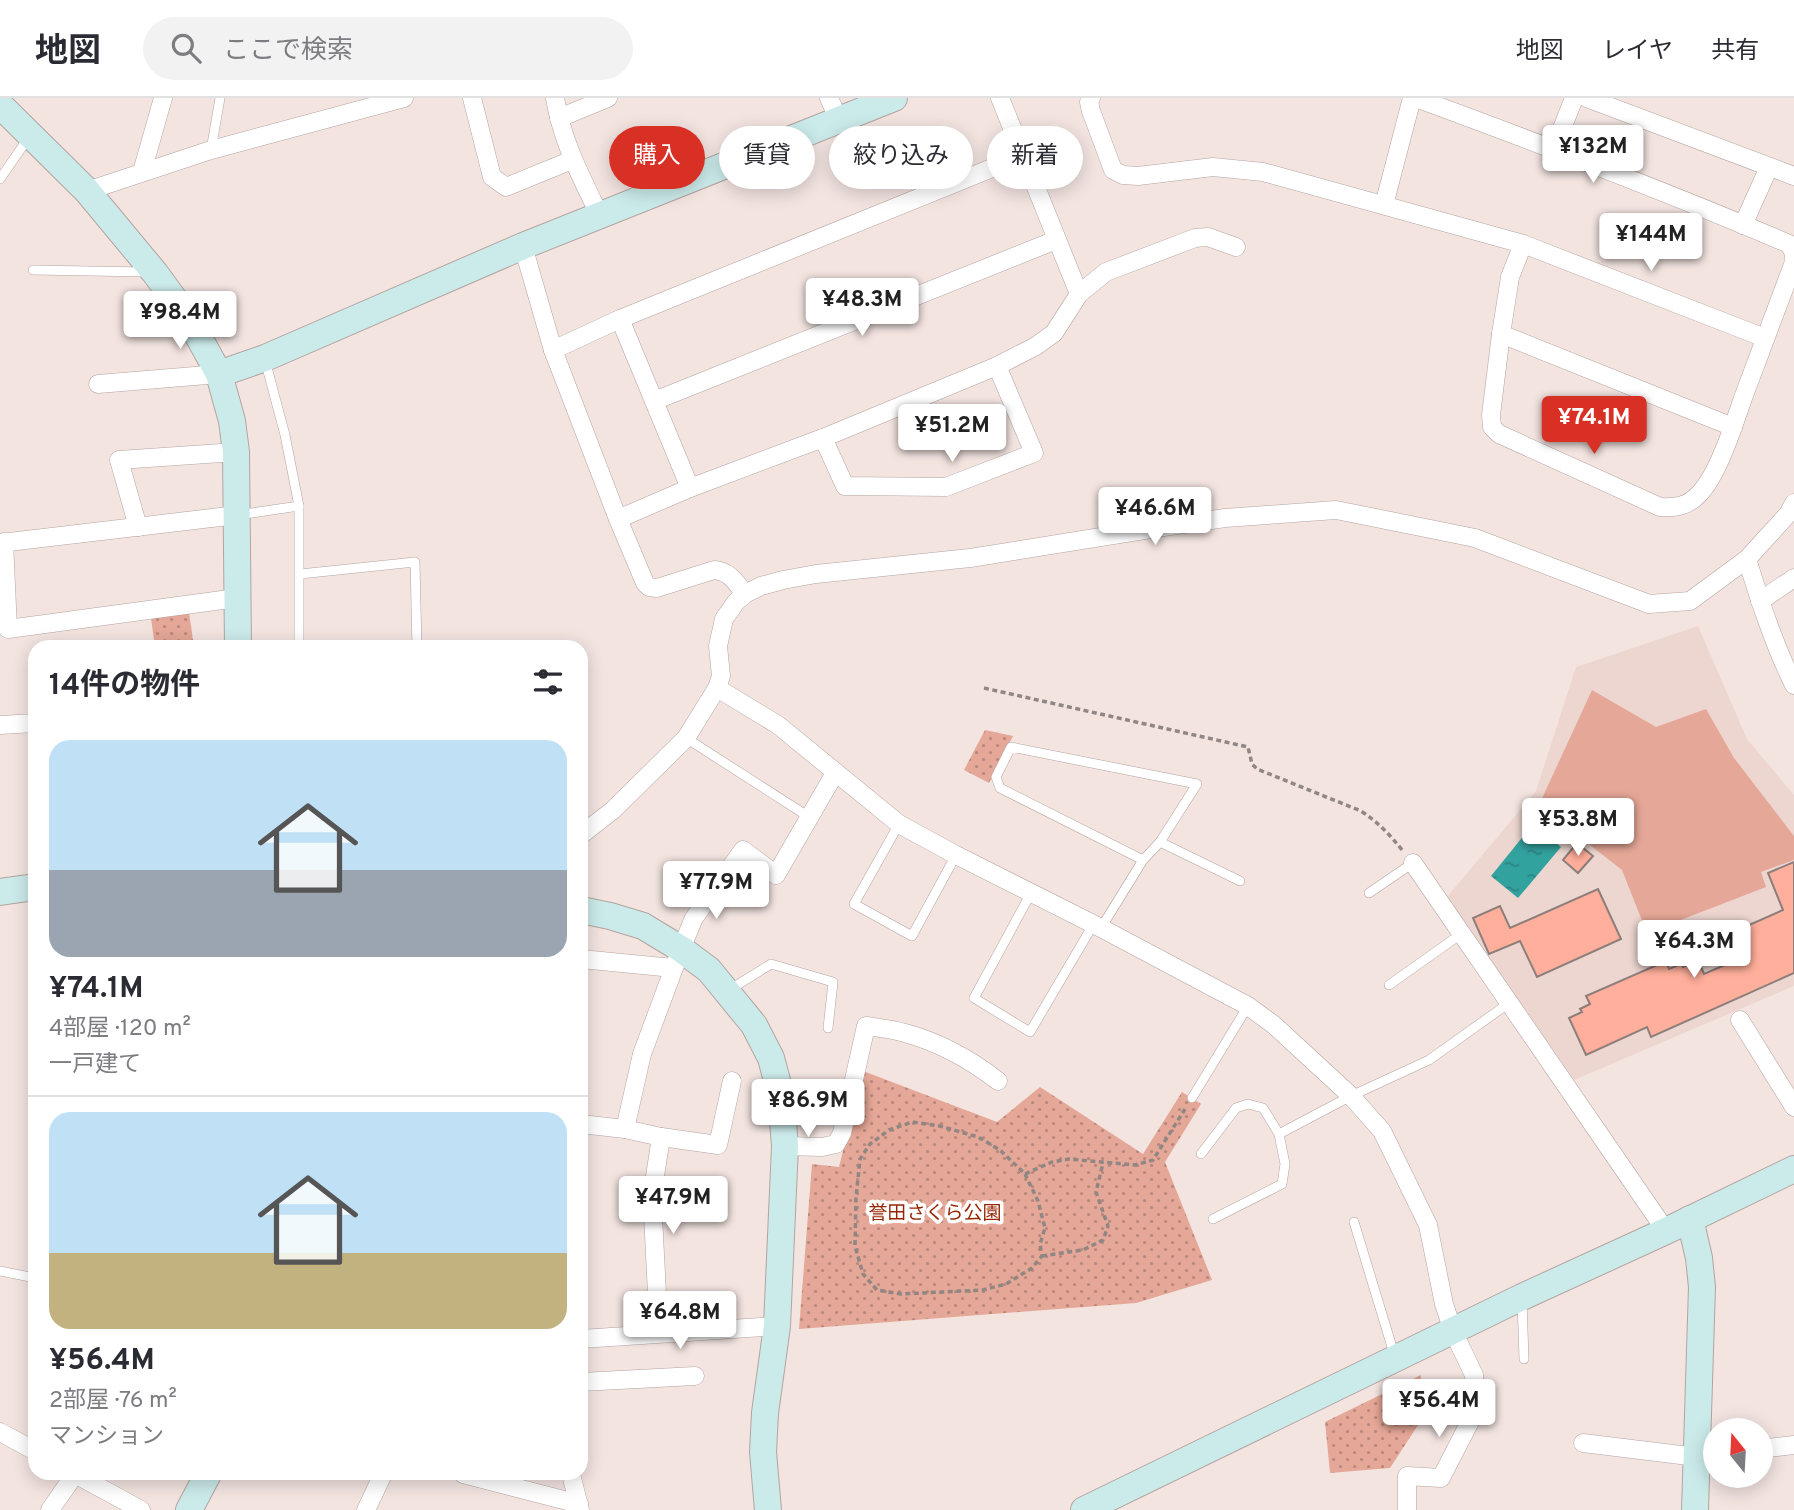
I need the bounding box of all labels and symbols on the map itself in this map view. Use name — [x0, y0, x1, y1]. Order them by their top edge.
pin: ¥132M — [1544, 126, 1642, 185]
pin: ¥144M — [1602, 214, 1700, 273]
pin: ¥48.3M — [805, 278, 919, 338]
pin: ¥98.4M — [123, 292, 237, 351]
pin: ¥74.1M — [1537, 396, 1651, 456]
pin: ¥51.2M — [895, 404, 1009, 464]
pin: ¥46.6M — [1098, 488, 1212, 547]
pin: ¥53.8M — [1521, 798, 1635, 858]
pin: ¥77.9M — [659, 862, 773, 921]
pin: ¥64.3M — [1637, 920, 1751, 980]
pin: ¥86.9M — [751, 1080, 865, 1139]
pin: ¥47.9M — [616, 1176, 730, 1236]
park label: 誉田さくら公園 — [868, 1202, 1002, 1226]
pin: ¥64.8M — [623, 1292, 737, 1351]
pin: ¥56.4M — [1382, 1380, 1496, 1439]
north arrow — [1703, 1418, 1773, 1488]

